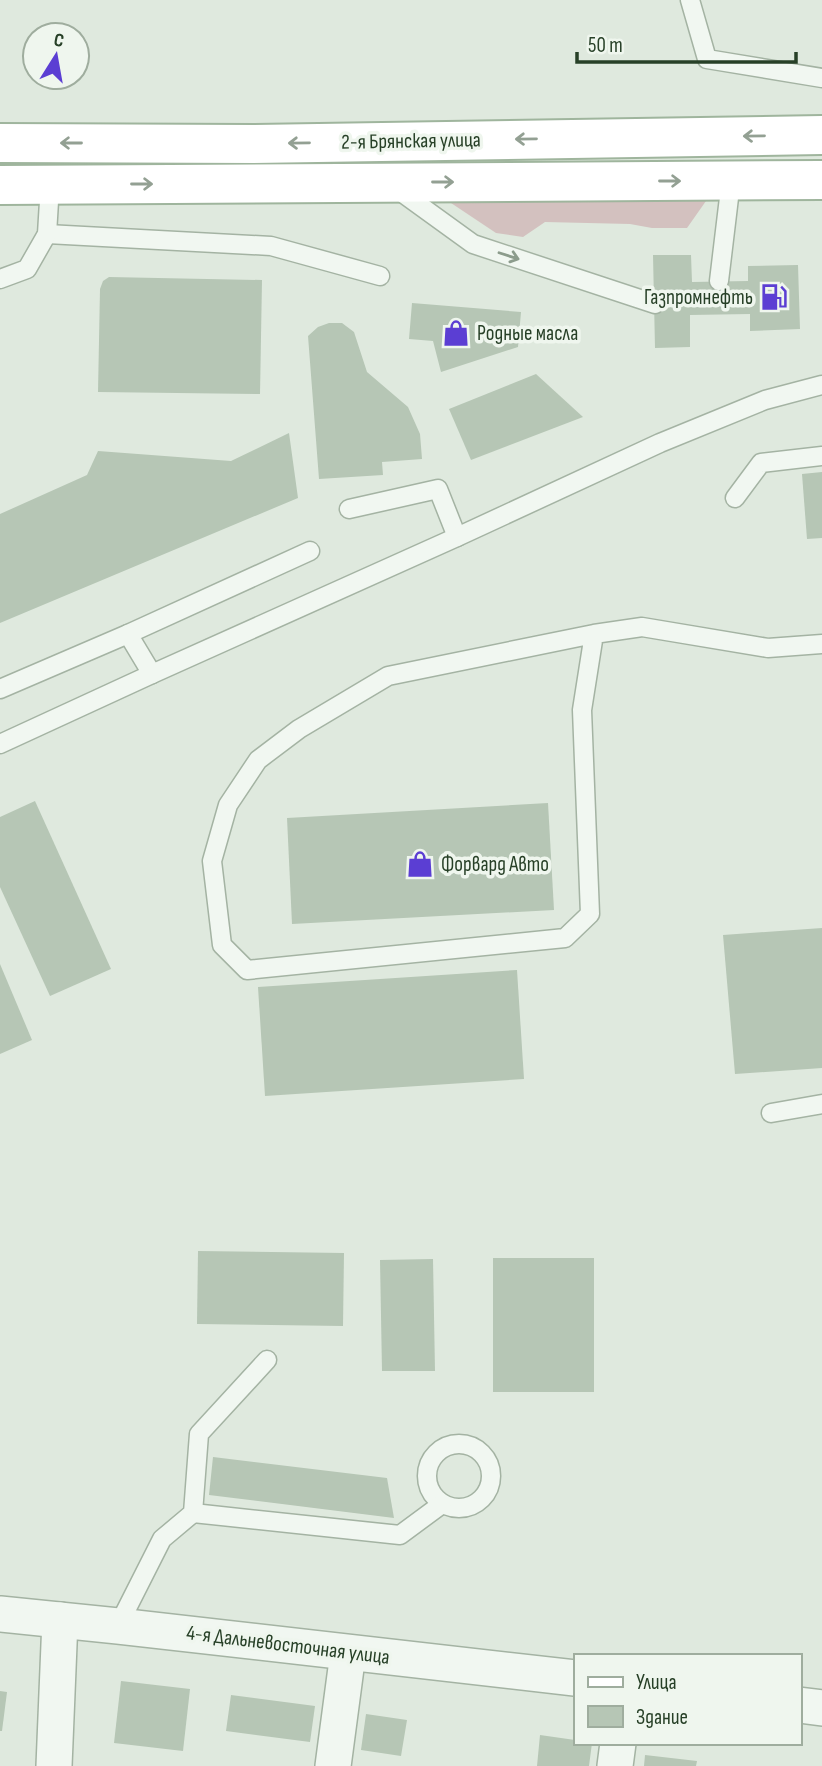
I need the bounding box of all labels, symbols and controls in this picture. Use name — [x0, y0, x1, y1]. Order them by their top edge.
north arrow — [21, 21, 91, 91]
scale bar — [577, 21, 796, 65]
text: С — [52, 29, 66, 53]
text: 50 m — [588, 33, 623, 58]
street label: 2-я Брянская улица — [341, 127, 481, 155]
one-way arrow — [743, 129, 766, 143]
one-way arrow — [515, 132, 538, 146]
one-way arrow — [60, 136, 83, 150]
one-way arrow — [288, 136, 311, 150]
one-way arrow — [658, 174, 681, 188]
one-way arrow — [431, 175, 454, 189]
one-way arrow — [130, 178, 153, 191]
one-way arrow — [497, 251, 519, 263]
fuel station icon: Газпромнефть — [759, 282, 789, 312]
place label: Газпромнефть — [644, 285, 753, 310]
shop icon: Родные масла — [441, 318, 471, 348]
place label: Родные масла — [477, 321, 578, 346]
shop icon: Форвард Авто — [405, 849, 435, 879]
place label: Форвард Авто — [441, 852, 549, 877]
street label: 4-я Дальневосточная улица — [185, 1620, 391, 1670]
legend — [574, 1654, 801, 1745]
text: Улица — [636, 1670, 677, 1695]
text: Здание — [636, 1705, 688, 1730]

